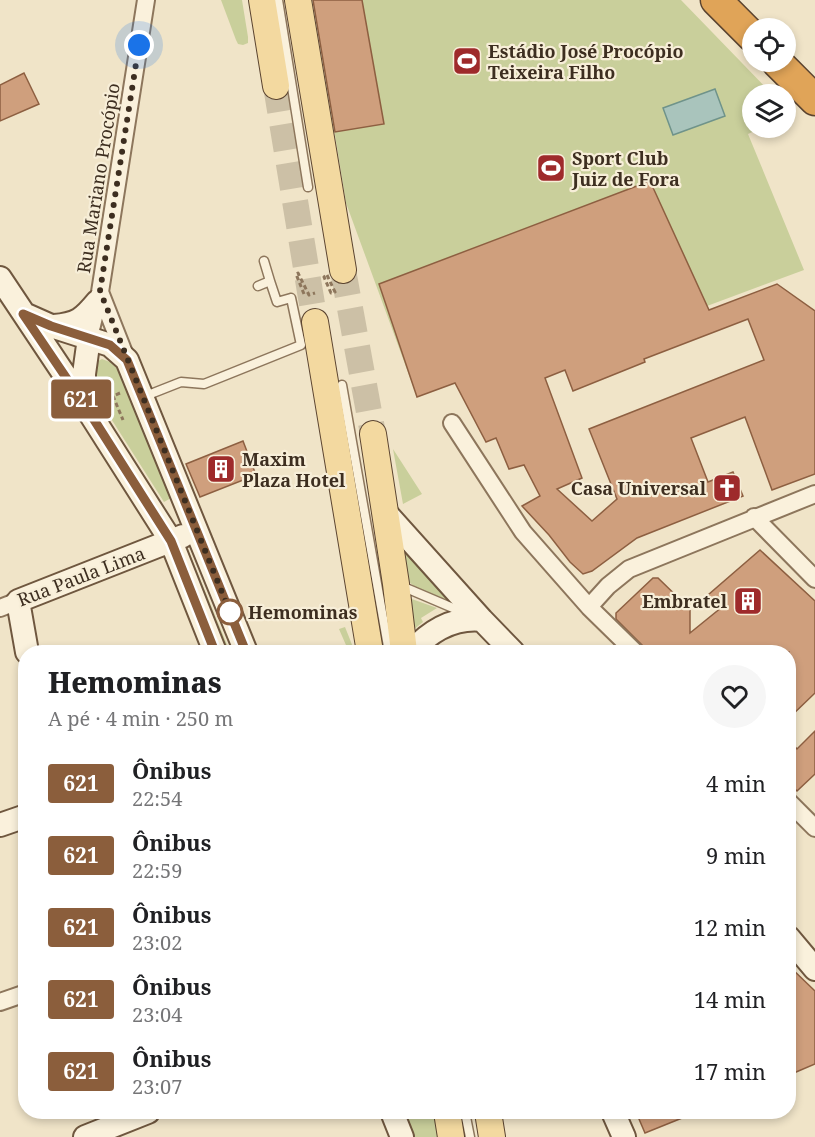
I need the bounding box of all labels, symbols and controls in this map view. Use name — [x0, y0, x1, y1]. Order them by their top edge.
map controls — [742, 18, 796, 138]
button: locate — [742, 18, 796, 72]
your location — [124, 30, 154, 60]
place label: Estádio José Procópio Teixeira Filho — [488, 39, 684, 84]
sports icon: Estádio José Procópio Teixeira Filho — [451, 45, 483, 77]
street label: Rua Mariano Procópio — [71, 81, 125, 275]
button: layers — [742, 84, 796, 138]
place label: Sport Club Juiz de Fora — [571, 146, 680, 191]
sports icon: Sport Club Juiz de Fora — [535, 152, 567, 184]
line badge: 621 — [46, 380, 116, 418]
text: 621 — [63, 385, 99, 413]
place label: Maxim Plaza Hotel — [242, 447, 346, 492]
building icon: Maxim Plaza Hotel — [205, 453, 237, 485]
church icon: Casa Universal — [711, 472, 743, 504]
place label: Casa Universal — [571, 476, 707, 500]
street label: Rua Paula Lima — [14, 541, 148, 611]
building icon: Embratel — [732, 585, 764, 617]
place label: Embratel — [642, 589, 728, 613]
marker: Hemominas — [217, 599, 243, 625]
place label: Hemominas — [248, 600, 358, 624]
text: Hemominas — [48, 663, 222, 701]
button: heart — [703, 665, 766, 728]
text: A pé · 4 min · 250 m — [48, 705, 233, 732]
text: Ônibus — [132, 755, 211, 785]
text: 4 min — [706, 768, 766, 798]
text: 621 — [63, 769, 99, 797]
text: 22:54 — [132, 785, 182, 812]
text: Ônibus — [132, 827, 211, 857]
text: 9 min — [706, 840, 766, 870]
text: 621 — [63, 841, 99, 869]
text: 22:59 — [132, 857, 182, 884]
text: Ônibus — [132, 899, 211, 929]
text: 12 min — [694, 912, 766, 942]
text: 621 — [63, 913, 99, 941]
text: 23:02 — [132, 929, 182, 956]
text: Ônibus — [132, 971, 211, 1001]
text: 14 min — [694, 984, 766, 1014]
text: 621 — [63, 985, 99, 1013]
text: 23:04 — [132, 1001, 182, 1028]
text: Ônibus — [132, 1043, 211, 1073]
text: 17 min — [694, 1056, 766, 1086]
text: 621 — [63, 1057, 99, 1085]
text: 23:07 — [132, 1073, 182, 1100]

